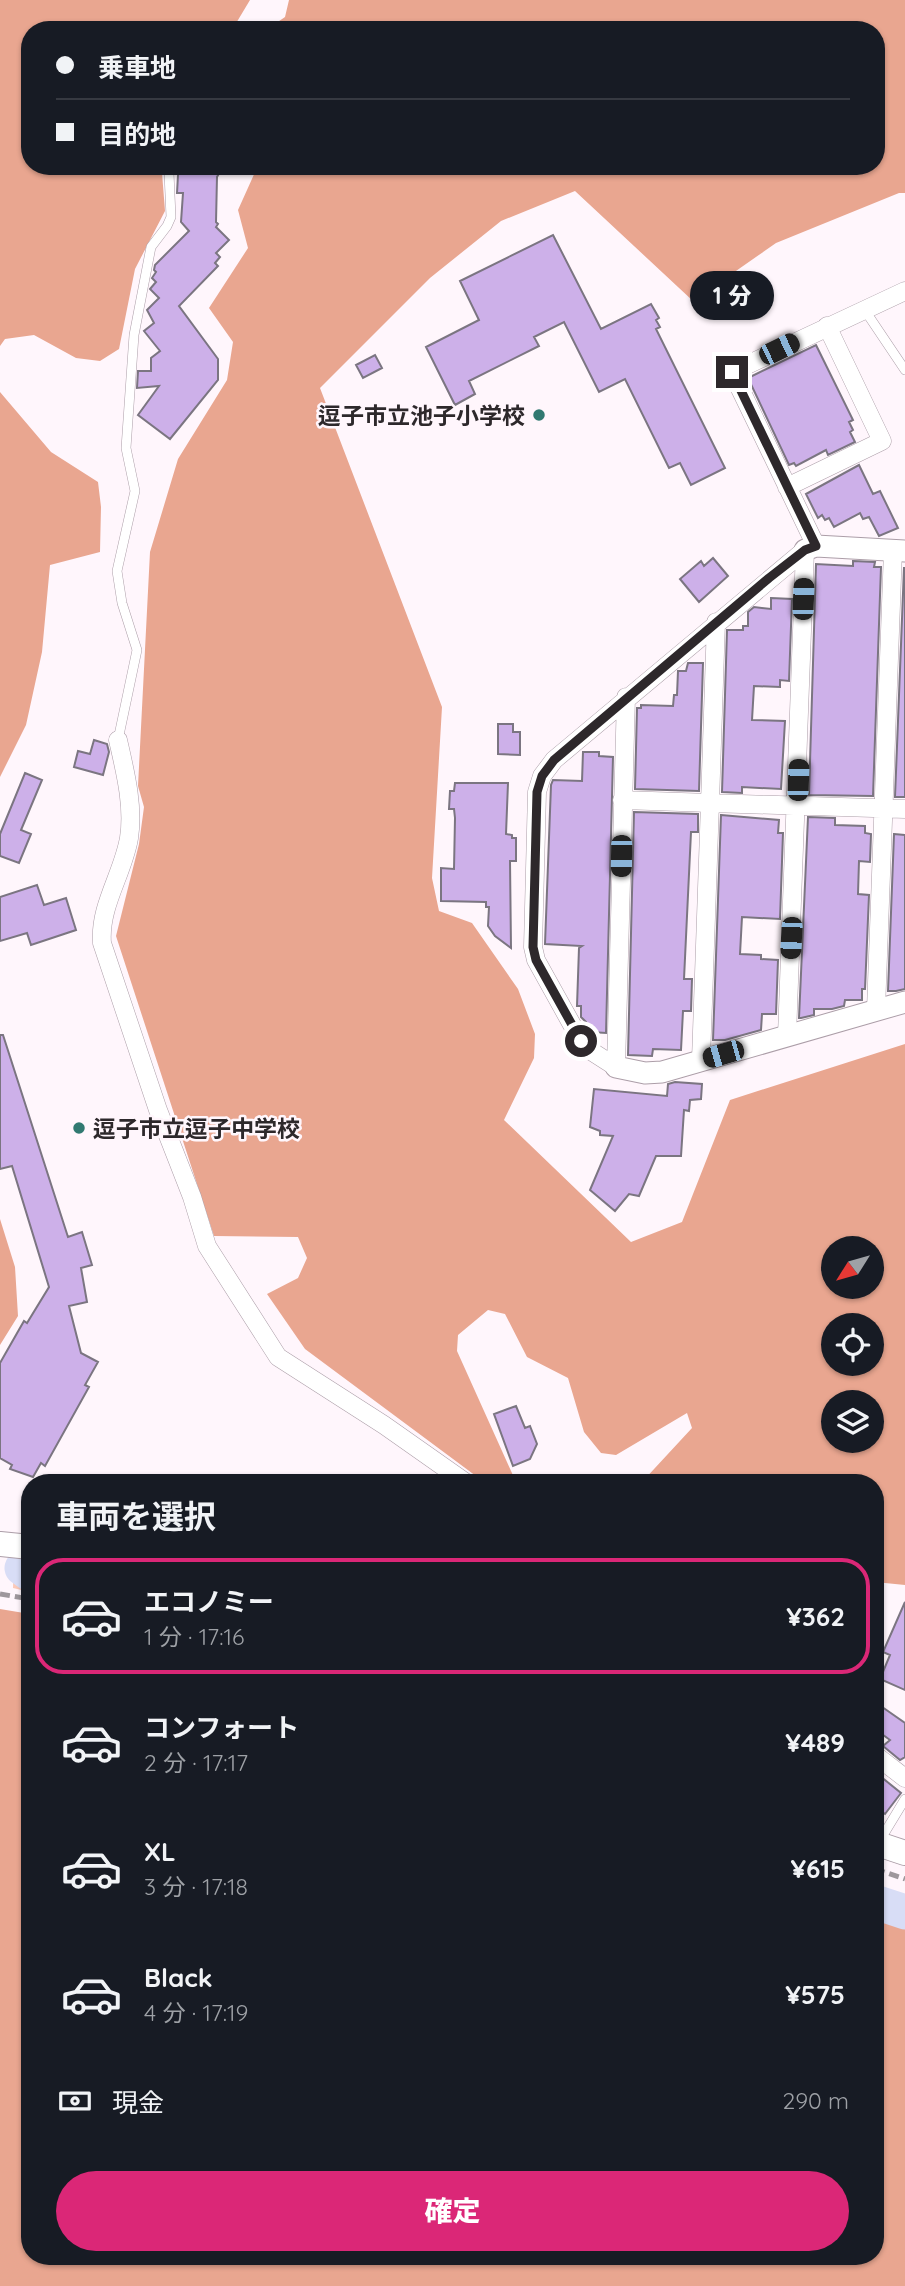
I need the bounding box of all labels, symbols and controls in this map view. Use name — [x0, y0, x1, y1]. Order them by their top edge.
text: 乗車地 — [98, 51, 176, 84]
text: 目的地 — [98, 118, 176, 151]
callout: 1 分 — [690, 270, 774, 320]
text: 1 分 — [713, 281, 751, 310]
car — [756, 330, 803, 368]
route end — [716, 356, 748, 388]
place label: 逗子市立池子小学校 — [318, 401, 525, 430]
marker: 逗子市立池子小学校 — [531, 407, 547, 423]
car — [792, 578, 815, 620]
car — [787, 759, 810, 801]
car — [611, 835, 632, 877]
car — [780, 916, 803, 960]
route start — [565, 1025, 597, 1057]
car — [700, 1038, 747, 1070]
place label: 逗子市立逗子中学校 — [93, 1114, 300, 1143]
marker: 逗子市立逗子中学校 — [71, 1120, 87, 1136]
north arrow — [821, 1236, 884, 1298]
map controls — [821, 1236, 884, 1453]
button: locate — [821, 1313, 884, 1376]
button: layers — [821, 1390, 884, 1453]
text: 車両を選択 — [56, 1496, 216, 1536]
icon: car — [60, 1585, 123, 1648]
text: エコノミー — [144, 1585, 274, 1618]
text: ¥362 — [786, 1600, 845, 1633]
text: 1 分 · 17:16 — [144, 1622, 244, 1651]
icon: car — [60, 1711, 123, 1774]
text: コンフォート — [144, 1711, 299, 1744]
text: ¥489 — [785, 1726, 845, 1759]
text: 2 分 · 17:17 — [144, 1748, 248, 1777]
text: XL — [144, 1835, 176, 1868]
icon: car — [60, 1837, 123, 1900]
text: ¥615 — [791, 1852, 845, 1885]
text: 3 分 · 17:18 — [144, 1872, 248, 1901]
text: Black — [144, 1961, 213, 1994]
icon: car — [60, 1963, 123, 2026]
text: ¥575 — [785, 1978, 845, 2011]
text: 4 分 · 17:19 — [144, 1998, 248, 2027]
icon: cash — [56, 2082, 94, 2120]
text: 現金 — [112, 2086, 164, 2119]
text: 290 m — [782, 2086, 849, 2115]
button: 確定 — [56, 2171, 849, 2251]

